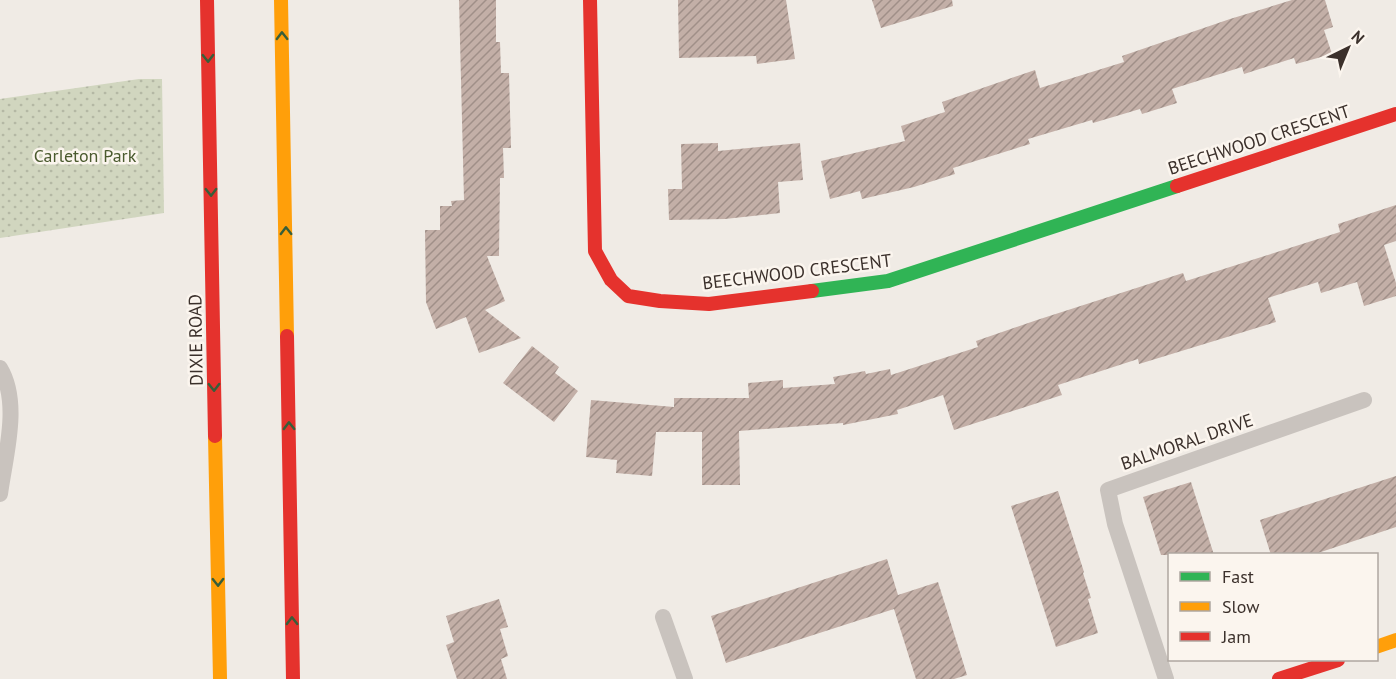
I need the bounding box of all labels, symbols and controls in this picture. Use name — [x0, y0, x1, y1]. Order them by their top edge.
north arrow — [1318, 18, 1378, 78]
text: N — [1348, 26, 1369, 48]
one-way arrow — [276, 31, 288, 40]
one-way arrow — [202, 54, 214, 63]
street label: BEECHWOOD CRESCENT — [1165, 99, 1353, 180]
park label: Carleton Park — [34, 144, 137, 167]
one-way arrow — [204, 187, 217, 196]
one-way arrow — [279, 226, 292, 235]
street label: BEECHWOOD CRESCENT — [701, 249, 893, 295]
street label: DIXIE ROAD — [183, 294, 208, 386]
one-way arrow — [208, 382, 221, 391]
street label: BALMORAL DRIVE — [1118, 408, 1256, 475]
one-way arrow — [283, 421, 295, 430]
legend — [1168, 553, 1378, 661]
text: Fast — [1222, 565, 1254, 588]
one-way arrow — [212, 577, 224, 586]
text: Slow — [1222, 595, 1260, 618]
one-way arrow — [286, 616, 299, 625]
text: Jam — [1221, 625, 1251, 648]

